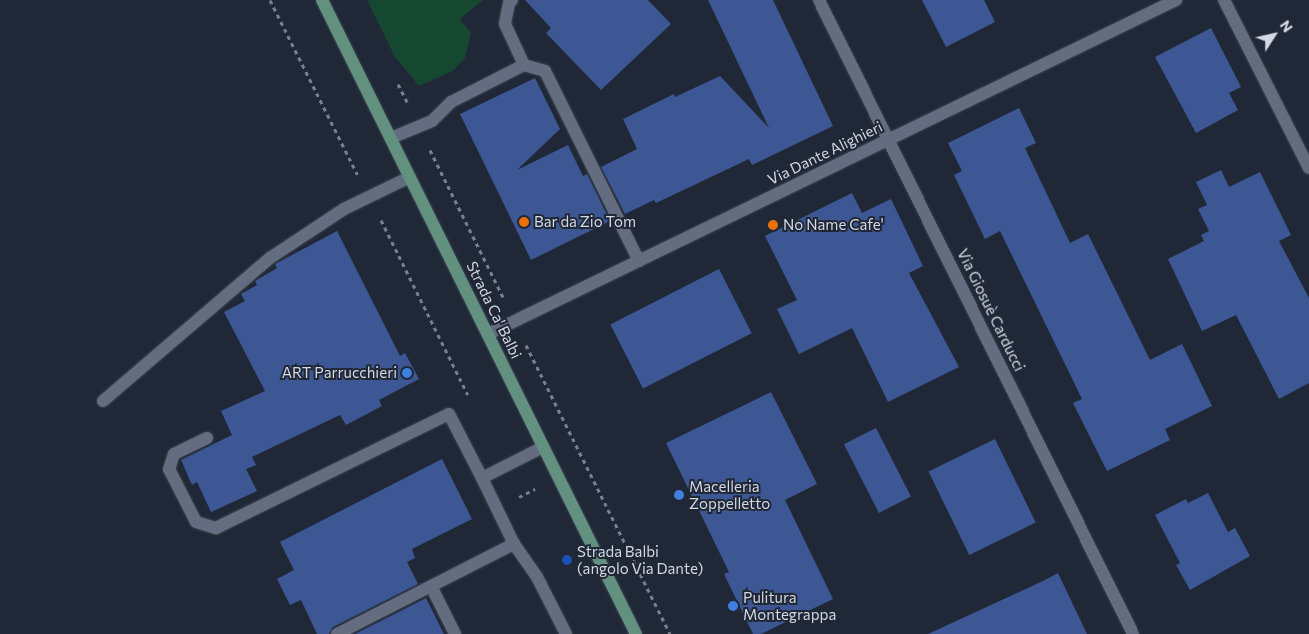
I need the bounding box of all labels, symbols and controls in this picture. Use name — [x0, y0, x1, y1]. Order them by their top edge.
north arrow — [1249, 10, 1299, 60]
text: N — [1277, 17, 1297, 35]
street label: Via Dante Alighieri — [765, 117, 885, 189]
place label: Bar da Zio Tom — [534, 213, 636, 231]
marker: Bar da Zio Tom — [518, 216, 530, 228]
place label: No Name Cafe' — [783, 216, 884, 234]
marker: No Name Cafe' — [767, 219, 779, 231]
street label: Via Giosuè Carducci — [954, 246, 1028, 374]
street label: Strada Ca' Balbi — [463, 258, 525, 362]
place label: ART Parrucchieri — [282, 364, 397, 382]
marker: ART Parrucchieri — [401, 367, 413, 379]
place label: Macelleria Zoppelletto — [689, 477, 770, 512]
marker: Macelleria Zoppelletto — [673, 489, 685, 501]
place label: Strada Balbi (angolo Via Dante) — [577, 542, 703, 577]
marker: Strada Balbi (angolo Via Dante) — [561, 554, 573, 566]
place label: Pulitura Montegrappa — [743, 588, 836, 623]
marker: Pulitura Montegrappa — [727, 600, 739, 612]

